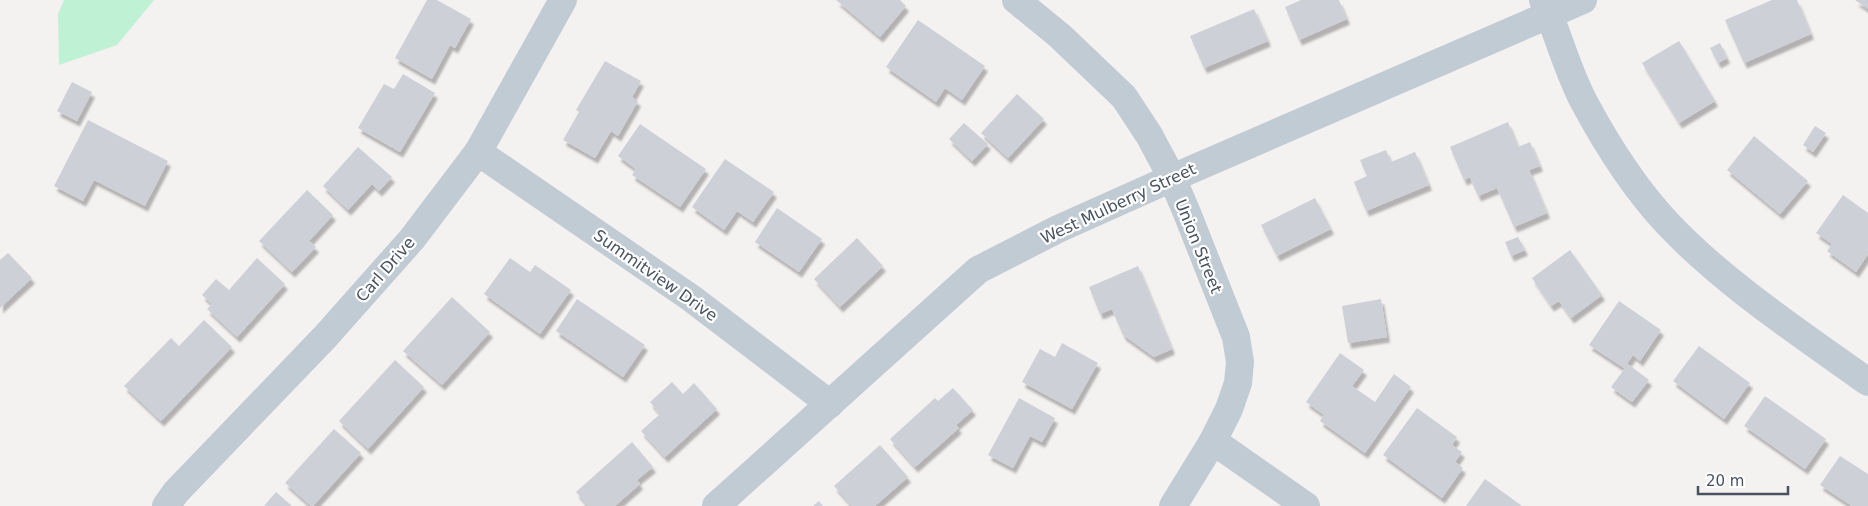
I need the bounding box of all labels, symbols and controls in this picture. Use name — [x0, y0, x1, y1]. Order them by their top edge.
street label: West Mulberry Street — [1038, 159, 1199, 248]
street label: Union Street — [1171, 196, 1226, 296]
street label: Summitview Drive — [590, 226, 721, 325]
street label: Carl Drive — [352, 233, 419, 306]
scale bar — [1698, 464, 1788, 496]
text: 20 m — [1706, 472, 1744, 490]

